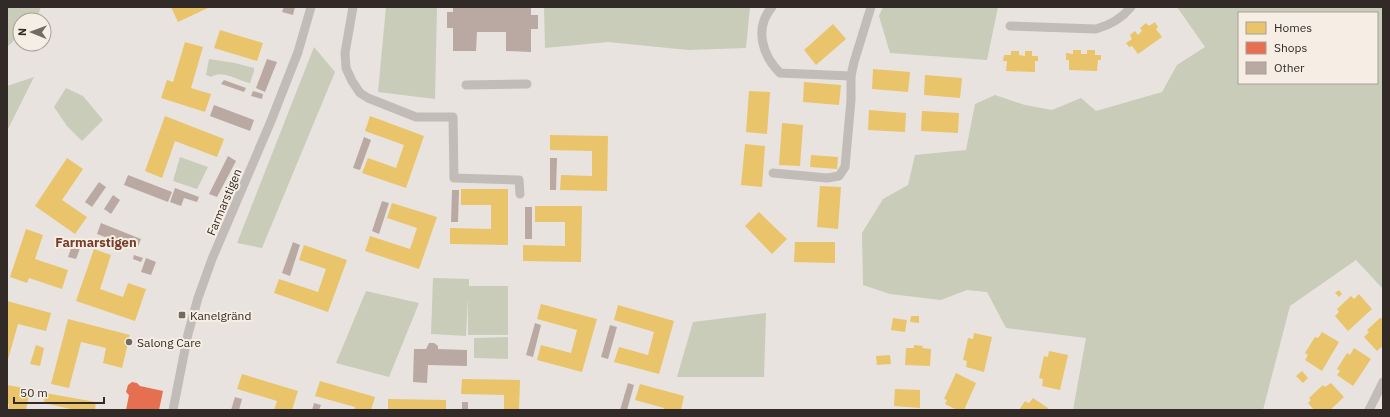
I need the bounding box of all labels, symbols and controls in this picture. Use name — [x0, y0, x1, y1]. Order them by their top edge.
north arrow — [12, 12, 52, 52]
legend — [1238, 12, 1378, 84]
text: Homes — [1274, 20, 1312, 35]
text: N — [15, 28, 29, 36]
text: Shops — [1274, 40, 1307, 55]
text: Other — [1274, 60, 1305, 75]
street label: Farmarstigen — [203, 166, 245, 238]
district label: Farmarstigen — [55, 234, 137, 251]
place label: Kanelgränd — [190, 308, 251, 323]
marker: Kanelgränd — [177, 310, 187, 320]
place label: Salong Care — [137, 335, 202, 350]
marker: Salong Care — [124, 337, 134, 347]
scale bar — [14, 379, 104, 405]
text: 50 m — [20, 385, 48, 400]

